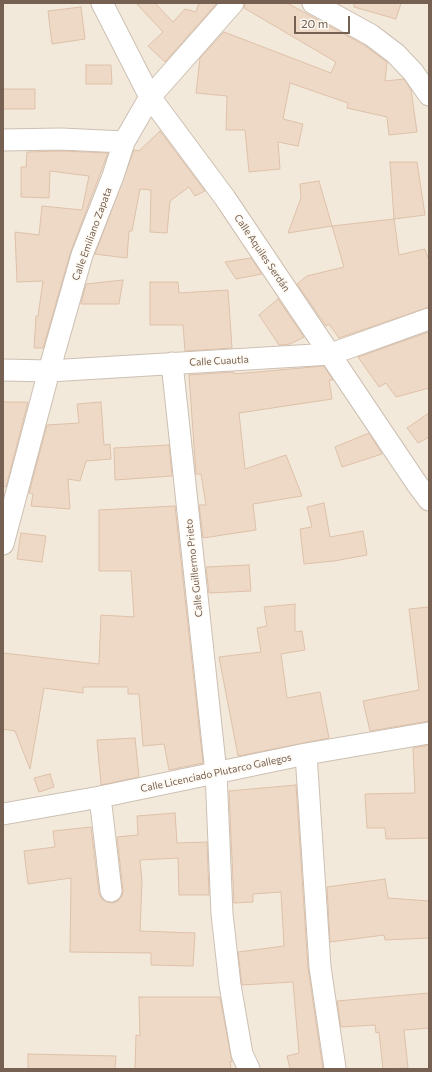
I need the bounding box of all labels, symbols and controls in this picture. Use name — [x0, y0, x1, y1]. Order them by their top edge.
scale bar — [296, 8, 352, 34]
text: 20 m — [301, 16, 328, 30]
street label: Calle Emiliano Zapata — [70, 186, 114, 282]
street label: Calle Aquiles Serdán — [232, 212, 292, 294]
street label: Calle Cuautla — [189, 353, 249, 369]
street label: Calle Guillermo Prieto — [183, 518, 205, 618]
street label: Calle Licenciado Plutarco Gallegos — [139, 751, 293, 795]

